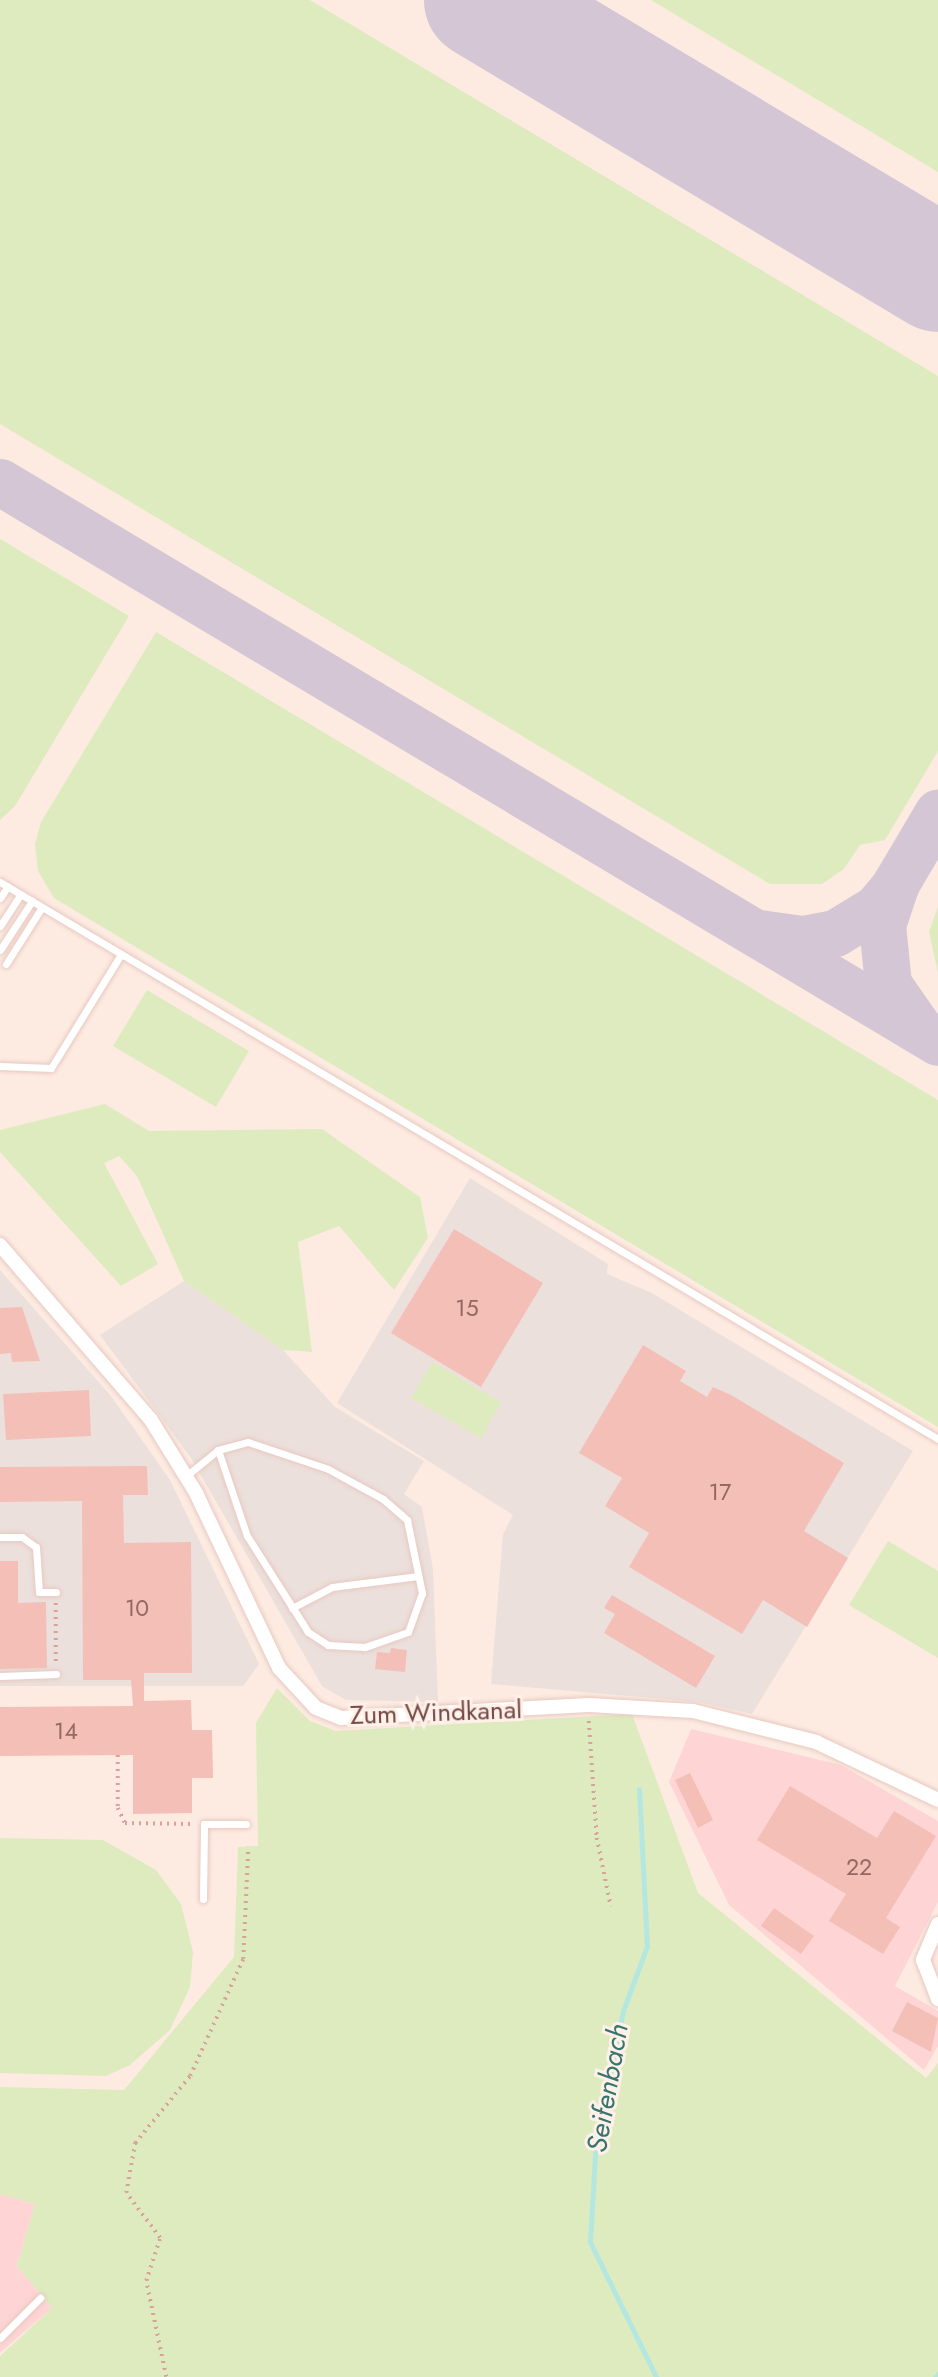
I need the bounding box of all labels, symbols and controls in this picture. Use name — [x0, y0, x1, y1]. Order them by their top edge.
house number: 15 — [455, 1294, 479, 1322]
house number: 17 — [709, 1478, 731, 1506]
house number: 10 — [125, 1594, 149, 1622]
street label: Zum Windkanal — [349, 1694, 523, 1732]
house number: 14 — [54, 1717, 78, 1745]
house number: 22 — [846, 1853, 872, 1881]
water label: Seifenbach — [580, 2021, 636, 2155]

